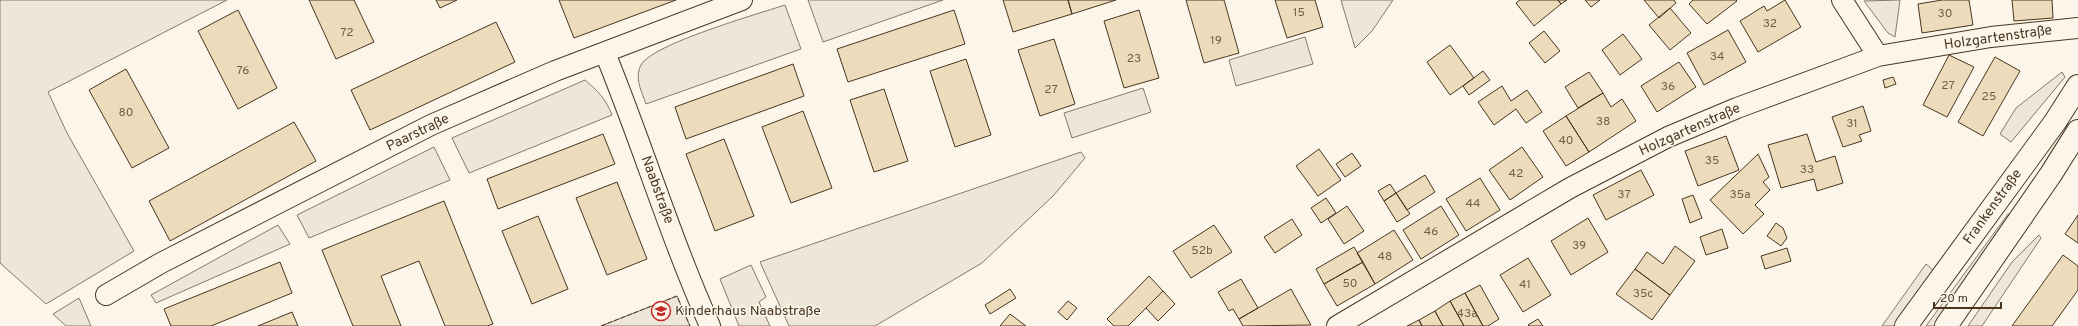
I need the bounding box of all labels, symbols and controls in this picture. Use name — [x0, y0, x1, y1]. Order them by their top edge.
house number: 15 — [1293, 5, 1305, 21]
house number: 30 — [1938, 6, 1952, 22]
house number: 32 — [1763, 16, 1777, 32]
street label: Holzgartenstraße — [1943, 22, 2053, 54]
house number: 72 — [340, 25, 354, 41]
house number: 19 — [1210, 33, 1222, 49]
house number: 34 — [1710, 49, 1724, 65]
house number: 23 — [1127, 51, 1141, 67]
house number: 76 — [237, 63, 249, 79]
house number: 27 — [1941, 78, 1955, 94]
house number: 36 — [1661, 79, 1675, 95]
house number: 27 — [1044, 82, 1058, 98]
house number: 25 — [1982, 89, 1996, 105]
street label: Holzgartenstraße — [1637, 100, 1743, 160]
house number: 80 — [119, 105, 133, 121]
street label: Paarstraße — [384, 111, 452, 155]
house number: 38 — [1596, 114, 1610, 130]
house number: 31 — [1846, 116, 1858, 132]
house number: 40 — [1558, 133, 1574, 149]
house number: 35 — [1705, 153, 1719, 169]
street label: Naabstraße — [637, 154, 677, 226]
house number: 33 — [1800, 162, 1814, 178]
house number: 42 — [1509, 166, 1523, 182]
street label: Frankenstraße — [1960, 166, 2026, 248]
house number: 37 — [1617, 187, 1631, 203]
house number: 35a — [1730, 187, 1751, 203]
house number: 44 — [1466, 196, 1480, 212]
house number: 46 — [1424, 224, 1438, 240]
house number: 39 — [1572, 238, 1586, 254]
house number: 52b — [1191, 243, 1213, 259]
house number: 48 — [1378, 249, 1392, 265]
house number: 50 — [1342, 276, 1358, 292]
house number: 41 — [1519, 277, 1531, 293]
scale bar — [1934, 284, 2001, 310]
house number: 35c — [1633, 286, 1653, 302]
text: 20 m — [1940, 291, 1968, 307]
school or university icon: Kinderhaus Naabstraße — [650, 300, 672, 322]
place label: Kinderhaus Naabstraße — [675, 303, 821, 320]
house number: 43a — [1456, 306, 1478, 322]

